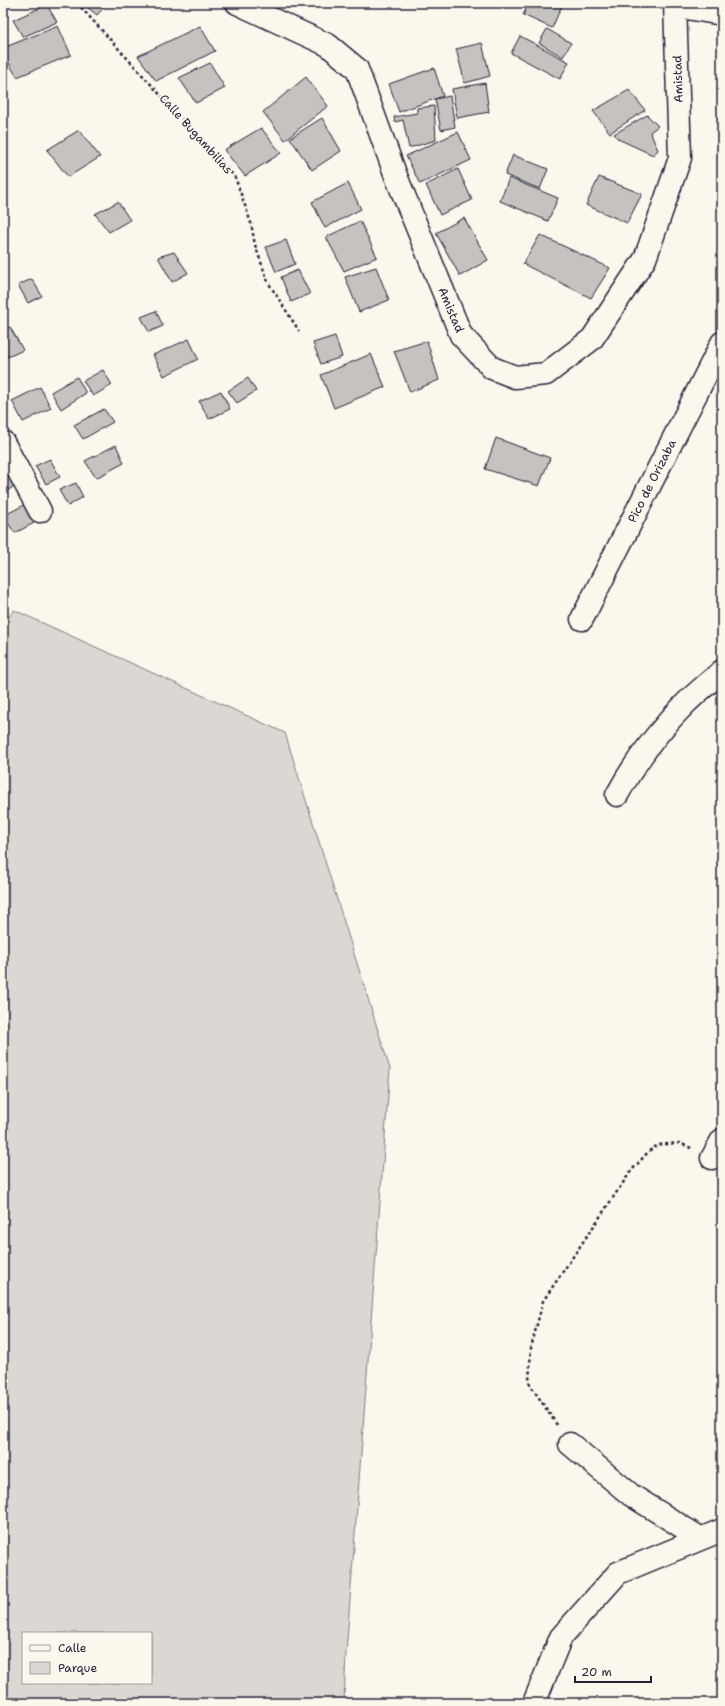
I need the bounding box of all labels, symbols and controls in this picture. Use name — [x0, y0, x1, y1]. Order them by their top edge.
street label: Amistad — [669, 55, 687, 103]
street label: Calle Bugambilias — [156, 91, 236, 177]
street label: Amistad — [434, 285, 468, 335]
street label: Pico de Orizaba — [624, 436, 680, 525]
legend — [22, 1632, 152, 1684]
text: Calle — [58, 1640, 87, 1656]
scale bar — [575, 1658, 651, 1684]
text: Parque — [58, 1660, 97, 1676]
text: 20 m — [581, 1664, 612, 1680]

